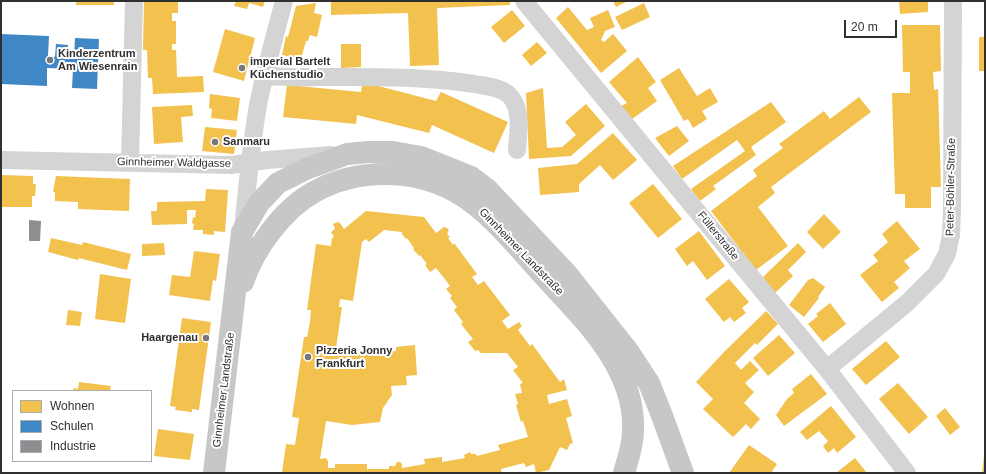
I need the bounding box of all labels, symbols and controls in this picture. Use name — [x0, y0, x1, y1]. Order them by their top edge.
scale bar — [846, 12, 899, 38]
text: 20 m — [851, 20, 878, 34]
place label: Kinderzentrum Am Wiesenrain — [58, 47, 137, 73]
marker: Kinderzentrum Am Wiesenrain — [45, 55, 55, 65]
place label: imperial Bartelt Küchenstudio — [250, 55, 330, 81]
marker: imperial Bartelt Küchenstudio — [237, 63, 247, 73]
place label: Sanmaru — [223, 135, 270, 149]
marker: Sanmaru — [210, 137, 220, 147]
street label: Peter-Böhler-Straße — [944, 138, 958, 236]
street label: Ginnheimer Waldgasse — [117, 155, 231, 171]
street label: Ginnheimer Landstraße — [476, 206, 566, 298]
street label: Füllerstraße — [694, 209, 742, 263]
place label: Haargenau — [141, 331, 198, 345]
street label: Ginnheimer Landstraße — [210, 332, 238, 448]
marker: Haargenau — [201, 333, 211, 343]
place label: Pizzeria Jonny Frankfurt — [316, 344, 392, 370]
marker: Pizzeria Jonny Frankfurt — [303, 352, 313, 362]
legend — [12, 390, 152, 462]
text: Wohnen — [50, 399, 94, 413]
text: Schulen — [50, 419, 93, 433]
text: Industrie — [50, 439, 96, 453]

